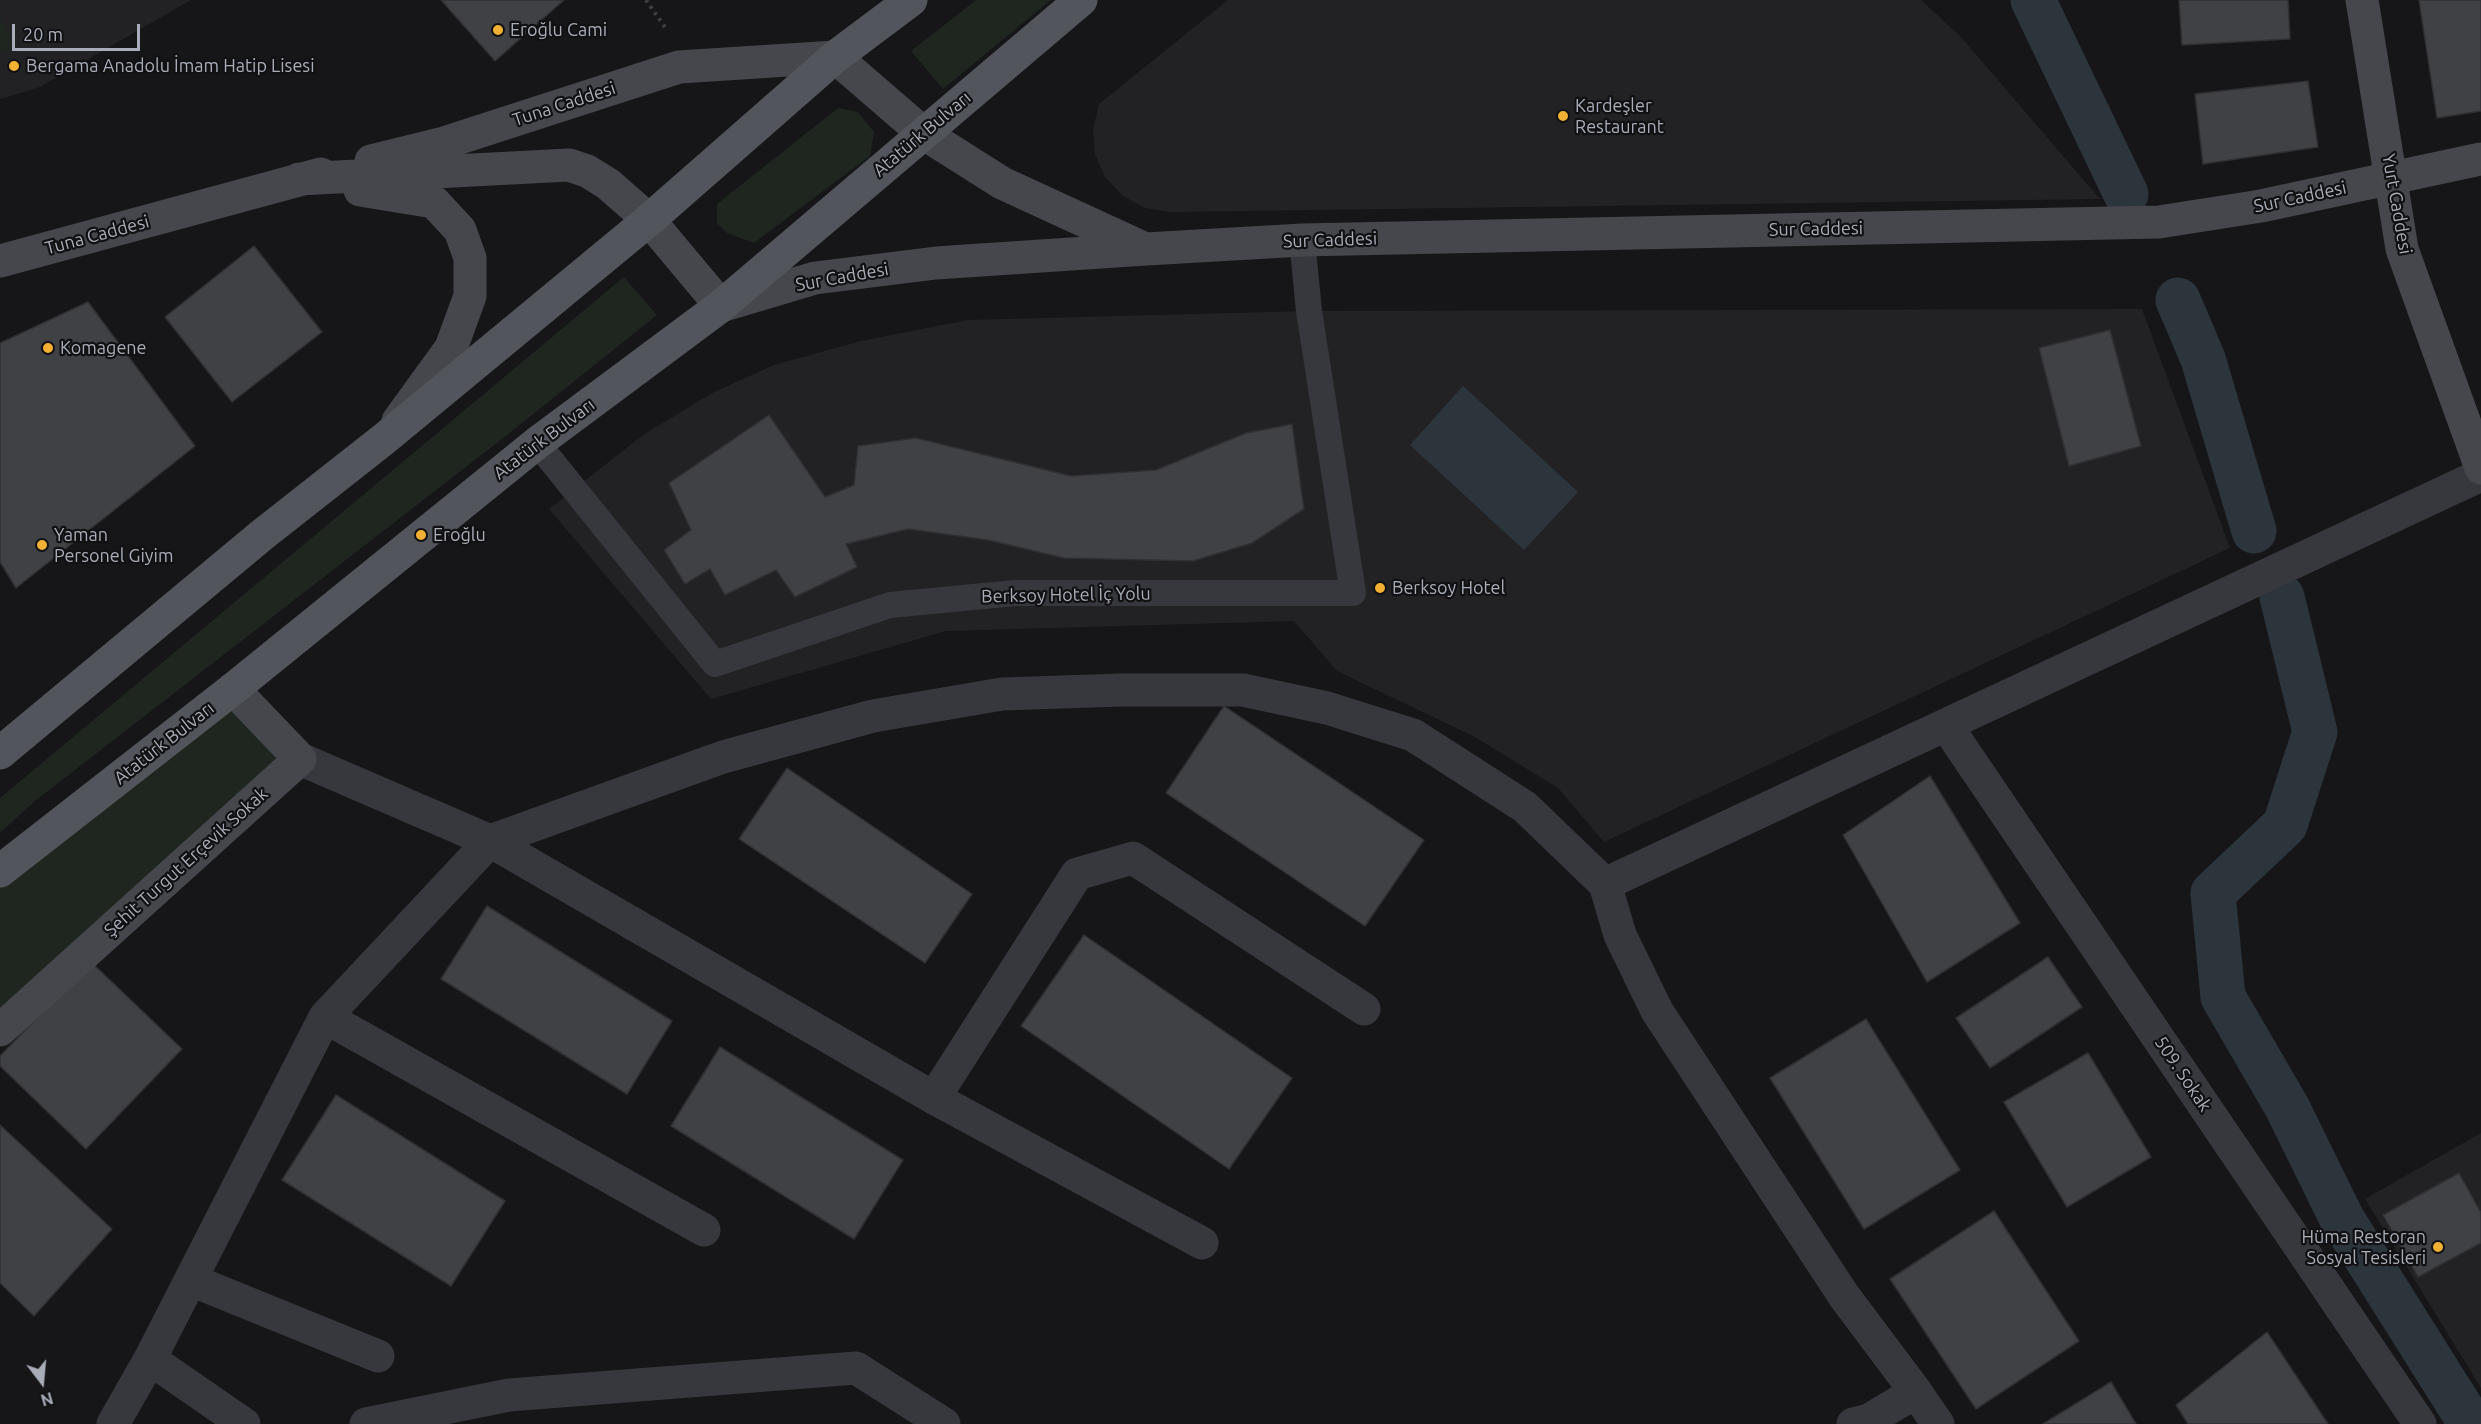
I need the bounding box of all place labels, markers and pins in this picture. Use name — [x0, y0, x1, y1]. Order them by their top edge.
place label: Eroğlu Cami — [510, 19, 607, 41]
marker: Eroğlu Cami — [491, 23, 505, 37]
place label: Bergama Anadolu İmam Hatip Lisesi — [26, 55, 315, 77]
marker: Bergama Anadolu İmam Hatip Lisesi — [7, 59, 21, 73]
place label: Kardeşler Restaurant — [1575, 95, 1664, 138]
marker: Kardeşler Restaurant — [1556, 109, 1570, 123]
place label: Komagene — [60, 337, 147, 359]
marker: Komagene — [41, 341, 55, 355]
place label: Yaman Personel Giyim — [54, 524, 173, 566]
place label: Eroğlu — [433, 524, 486, 546]
marker: Eroğlu — [414, 528, 428, 542]
marker: Yaman Personel Giyim — [35, 538, 49, 552]
place label: Berksoy Hotel — [1392, 577, 1505, 599]
marker: Berksoy Hotel — [1373, 581, 1387, 595]
place label: Hüma Restoran Sosyal Tesisleri — [2301, 1226, 2426, 1268]
marker: Hüma Restoran Sosyal Tesisleri — [2431, 1240, 2445, 1254]

